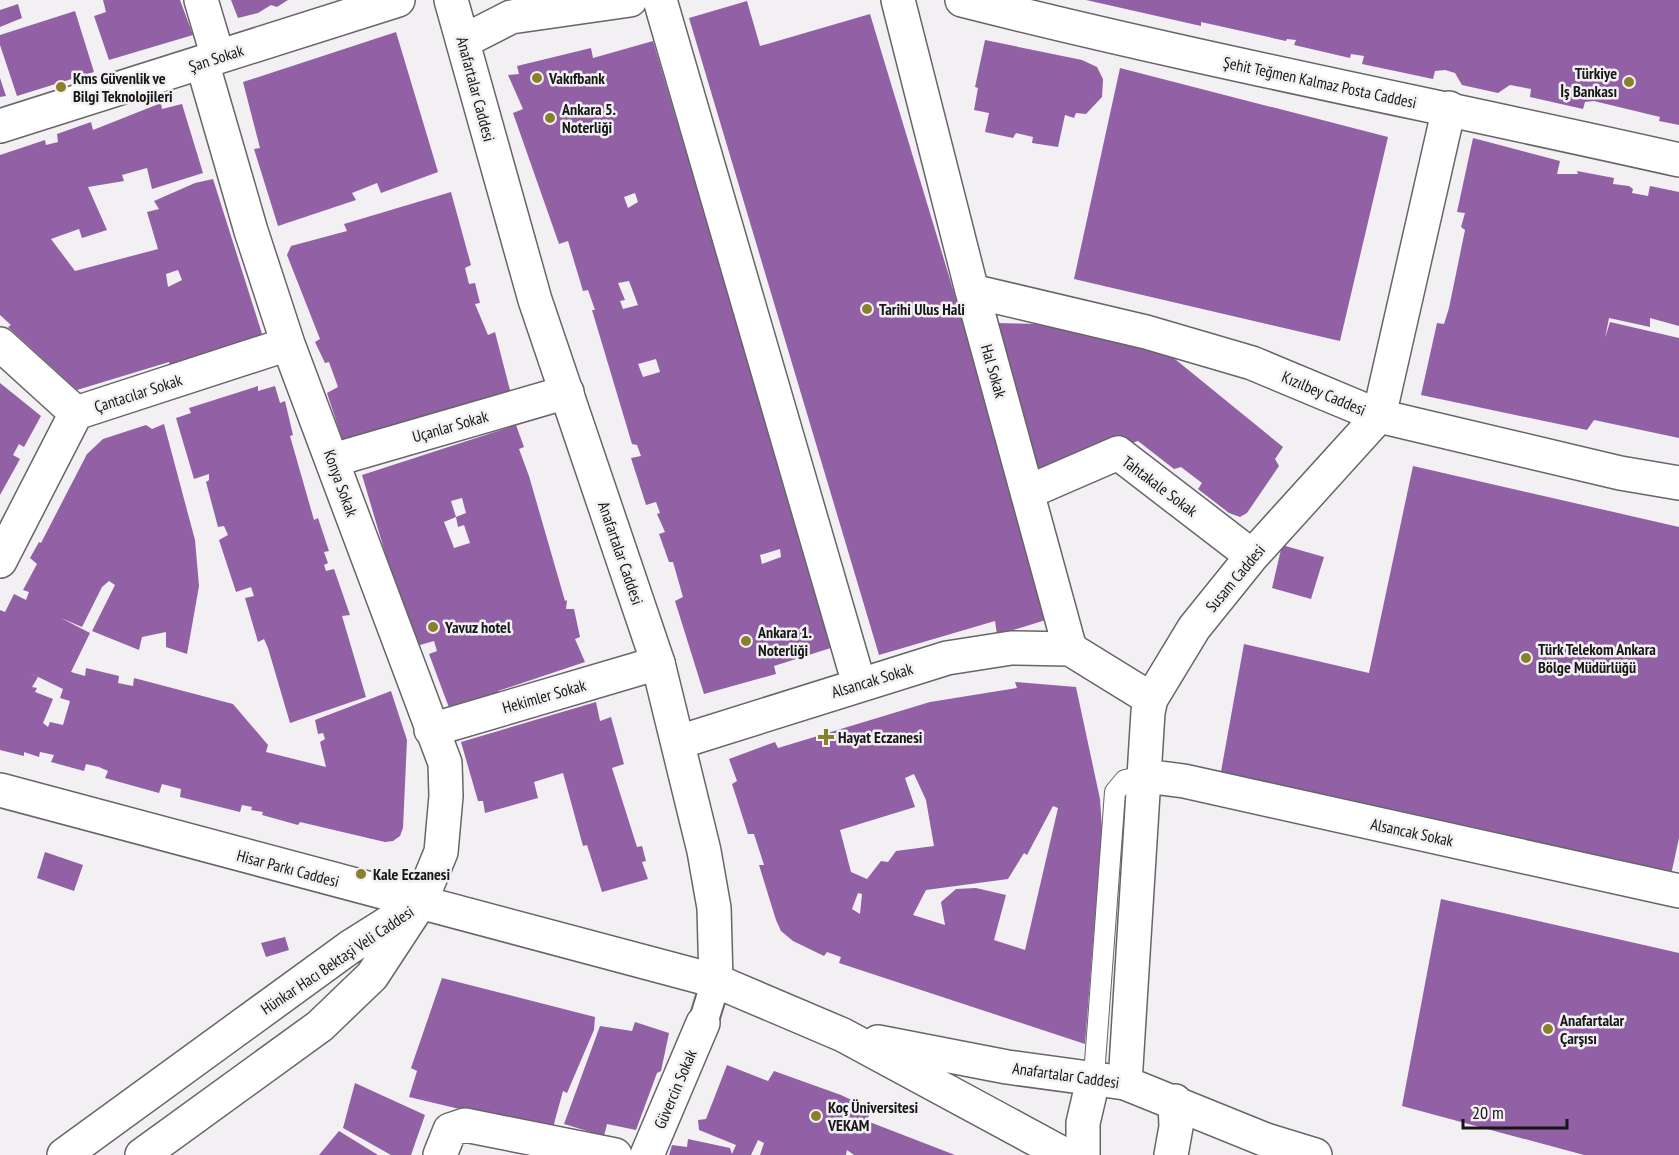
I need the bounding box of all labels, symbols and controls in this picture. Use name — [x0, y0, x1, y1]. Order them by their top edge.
street label: Anafartalar Caddesi — [452, 34, 500, 144]
street label: Şan Sokak — [186, 40, 247, 76]
street label: Şehit Teğmen Kalmaz Posta Caddesi — [1222, 52, 1418, 112]
place label: Türkiye İş Bankası — [1560, 63, 1617, 101]
place label: Kms Güvenlik ve Bilgi Teknolojileri — [73, 68, 173, 106]
place label: Vakıfbank — [548, 68, 605, 88]
marker: Vakıfbank — [530, 71, 544, 85]
marker: Türkiye İş Bankası — [1622, 75, 1636, 89]
marker: Kms Güvenlik ve Bilgi Teknolojileri — [54, 80, 68, 94]
place label: Ankara 5. Noterliği — [561, 99, 616, 137]
marker: Ankara 5. Noterliği — [543, 111, 557, 125]
place label: Tarihi Ulus Hali — [879, 299, 965, 319]
marker: Tarihi Ulus Hali — [860, 302, 874, 316]
street label: Hal Sokak — [977, 342, 1011, 401]
street label: Kızılbey Caddesi — [1279, 366, 1369, 420]
street label: Çantacılar Sokak — [92, 369, 185, 417]
street label: Uçanlar Sokak — [410, 405, 491, 446]
street label: Konya Sokak — [320, 447, 363, 520]
street label: Tahtakale Sokak — [1118, 451, 1202, 521]
street label: Anafartalar Caddesi — [594, 499, 648, 607]
street label: Susam Caddesi — [1201, 540, 1269, 616]
place label: Yavuz hotel — [444, 617, 511, 637]
marker: Yavuz hotel — [426, 620, 440, 634]
place label: Ankara 1. Noterliği — [757, 622, 812, 660]
marker: Ankara 1. Noterliği — [739, 634, 753, 648]
place label: Türk Telekom Ankara Bölge Müdürlüğü — [1538, 639, 1656, 677]
marker: Türk Telekom Ankara Bölge Müdürlüğü — [1519, 651, 1533, 665]
street label: Alsancak Sokak — [829, 658, 916, 702]
street label: Hekimler Sokak — [500, 674, 589, 717]
place label: Hayat Eczanesi — [838, 727, 923, 747]
marker: Hayat Eczanesi — [819, 730, 833, 744]
street label: Alsancak Sokak — [1369, 813, 1456, 851]
street label: Hisar Parkı Caddesi — [235, 845, 341, 891]
place label: Kale Eczanesi — [373, 864, 450, 884]
marker: Kale Eczanesi — [354, 867, 368, 881]
street label: Hünkar Hacı Bektaşi Veli Caddesi — [257, 901, 417, 1019]
place label: Anafartalar Çarşısı — [1559, 1010, 1625, 1048]
marker: Anafartalar Çarşısı — [1541, 1022, 1555, 1036]
street label: Güvercin Sokak — [649, 1046, 701, 1132]
street label: Anafartalar Caddesi — [1011, 1058, 1121, 1092]
scale bar — [1463, 1092, 1566, 1130]
place label: Koç Üniversitesi VEKAM — [827, 1097, 918, 1135]
text: 20 m — [1472, 1101, 1504, 1124]
marker: Koç Üniversitesi VEKAM — [809, 1109, 823, 1123]

